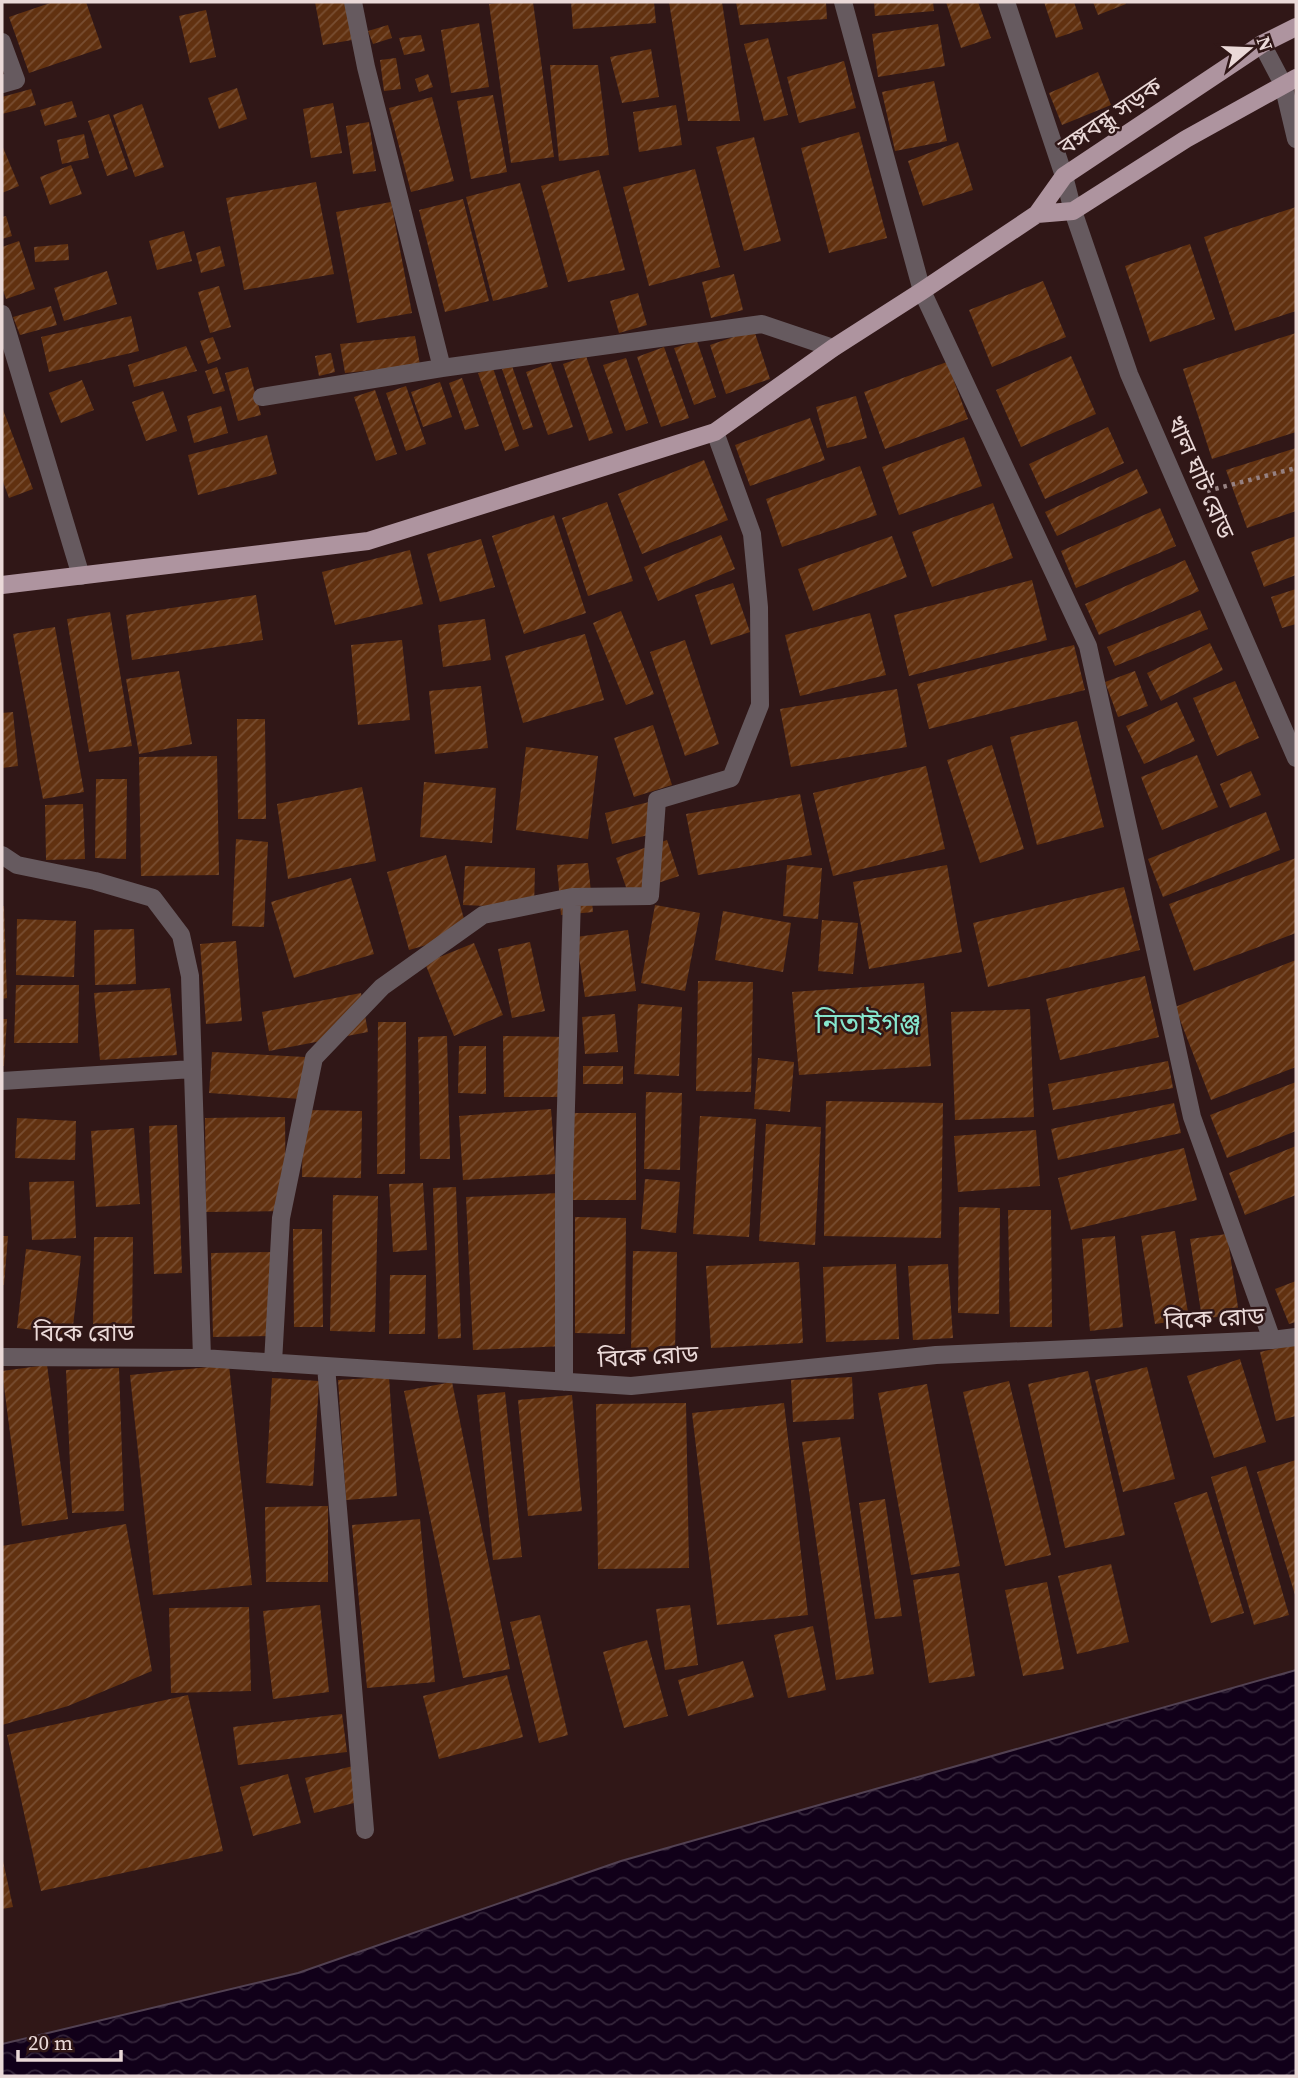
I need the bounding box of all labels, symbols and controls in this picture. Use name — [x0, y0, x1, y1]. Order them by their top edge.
north arrow — [1214, 14, 1284, 84]
text: N — [1251, 33, 1280, 54]
street label: বঙ্গবন্ধু সড়ক — [1051, 69, 1169, 163]
street label: খাল ঘাট রোড — [1159, 410, 1243, 545]
district label: নিতাইগঞ্জ — [814, 1004, 921, 1042]
street label: বিকে রোড — [1162, 1299, 1266, 1337]
street label: বিকে রোড — [33, 1316, 135, 1349]
street label: বিকে রোড — [596, 1337, 700, 1375]
scale bar — [18, 2018, 121, 2062]
text: 20 m — [28, 2028, 73, 2057]

